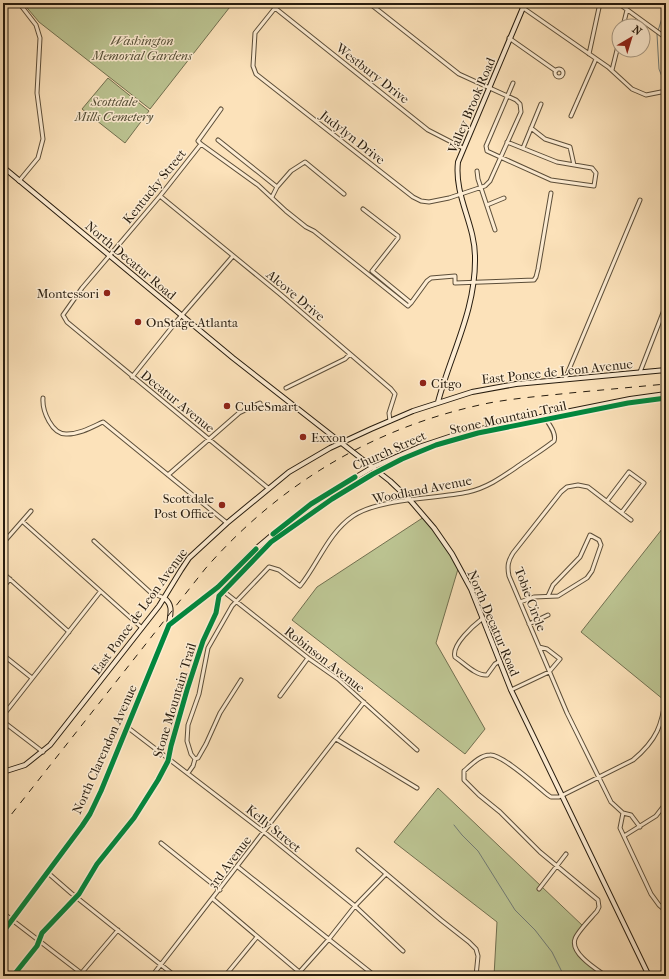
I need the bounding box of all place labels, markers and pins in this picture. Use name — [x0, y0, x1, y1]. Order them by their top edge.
place label: Montessori — [37, 286, 99, 301]
marker: Montessori — [102, 288, 112, 298]
place label: OnStage Atlanta — [146, 315, 239, 330]
marker: OnStage Atlanta — [133, 317, 143, 327]
place label: Citgo — [431, 376, 462, 391]
marker: Citgo — [418, 378, 428, 388]
place label: CubeSmart — [235, 399, 298, 414]
marker: CubeSmart — [222, 401, 232, 411]
place label: Exxon — [311, 430, 347, 445]
marker: Exxon — [298, 432, 308, 442]
place label: Scottdale Post Office — [154, 491, 215, 521]
marker: Scottdale Post Office — [217, 500, 227, 510]

